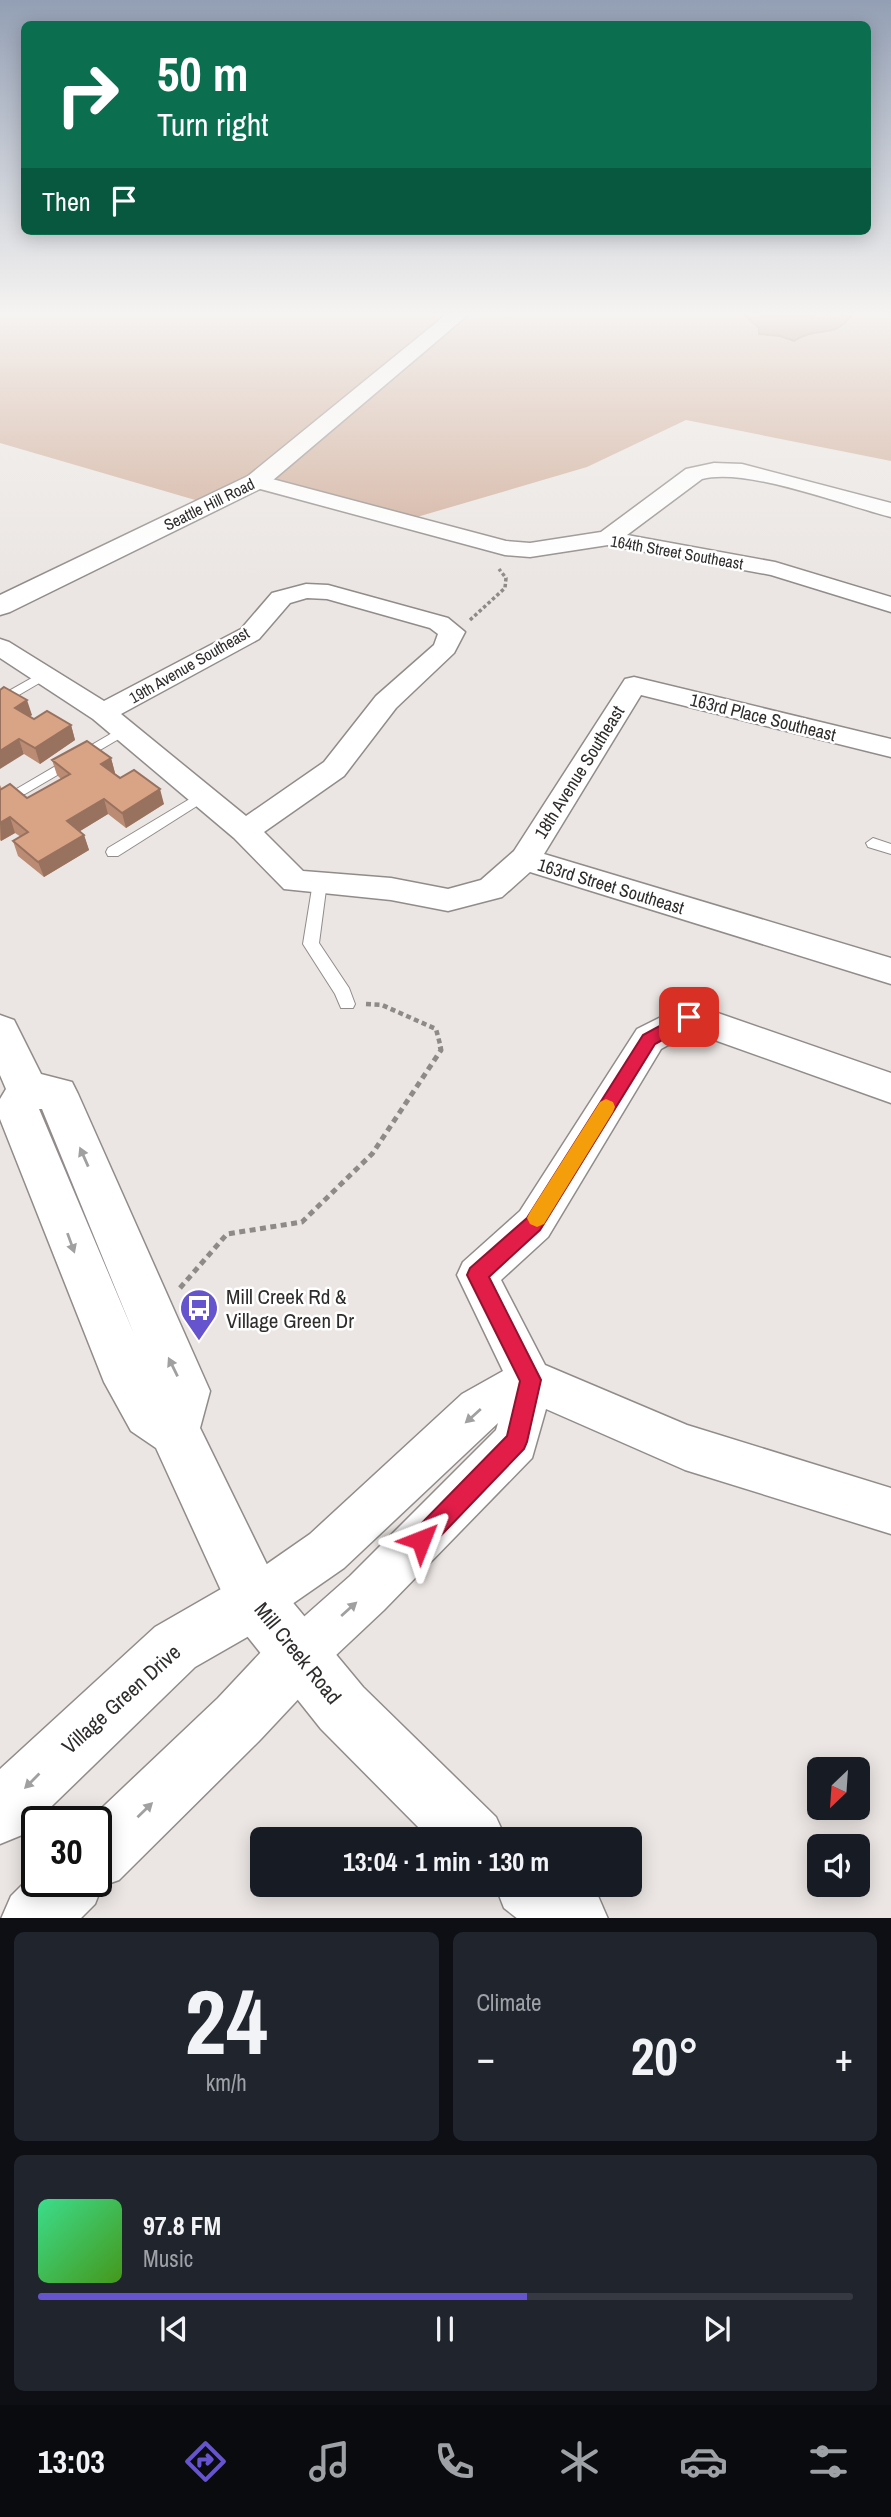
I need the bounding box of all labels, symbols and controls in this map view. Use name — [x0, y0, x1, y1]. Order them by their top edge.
text: 50 m — [157, 40, 249, 106]
icon: right — [42, 49, 133, 140]
text: Turn right — [157, 103, 269, 146]
icon: arrive — [105, 182, 143, 220]
text: Then — [42, 184, 91, 219]
street label: Seattle Hill Road — [160, 473, 258, 535]
street label: 164th Street Southeast — [609, 530, 745, 575]
street label: 19th Avenue Southeast — [125, 621, 253, 708]
street label: 163rd Place Southeast — [688, 687, 838, 747]
street label: 18th Avenue Southeast — [528, 701, 630, 843]
street label: 163rd Street Southeast — [535, 852, 687, 920]
pin — [659, 987, 719, 1047]
icon: arrive — [670, 998, 708, 1036]
one-way arrow — [78, 1147, 89, 1168]
one-way arrow — [66, 1232, 77, 1253]
place label: Mill Creek Rd & Village Green Dr — [226, 1282, 354, 1335]
bus stop icon: Mill Creek Rd & Village Green Dr — [178, 1287, 220, 1342]
one-way arrow — [168, 1357, 179, 1377]
one-way arrow — [464, 1408, 481, 1423]
position arrow — [384, 1503, 458, 1577]
street label: Mill Creek Road — [248, 1596, 348, 1710]
one-way arrow — [340, 1601, 358, 1617]
street label: Village Green Drive — [55, 1638, 187, 1760]
north arrow — [807, 1757, 870, 1820]
map controls — [807, 1757, 870, 1897]
one-way arrow — [24, 1773, 41, 1789]
one-way arrow — [136, 1802, 153, 1818]
speed limit sign: 30 — [21, 1806, 112, 1897]
button: sound — [807, 1834, 870, 1897]
text: 13:04 · 1 min · 130 m — [343, 1844, 549, 1879]
text: 24 — [185, 1960, 268, 2082]
text: Climate — [477, 1987, 541, 2018]
text: 20° — [631, 2021, 699, 2091]
text: − — [477, 2032, 495, 2083]
text: + — [835, 2032, 853, 2083]
text: km/h — [206, 2067, 247, 2098]
text: 97.8 FM — [143, 2208, 221, 2243]
text: Music — [143, 2243, 193, 2274]
icon: previous — [155, 2310, 193, 2348]
icon: pause — [426, 2310, 464, 2348]
icon: next — [698, 2310, 736, 2348]
icon: directions — [181, 2437, 230, 2486]
icon: music — [305, 2437, 354, 2486]
icon: phone — [430, 2437, 479, 2486]
icon: climate — [555, 2437, 604, 2486]
icon: car — [679, 2437, 728, 2486]
icon: filters — [804, 2437, 853, 2486]
text: 13:03 — [38, 2440, 105, 2483]

